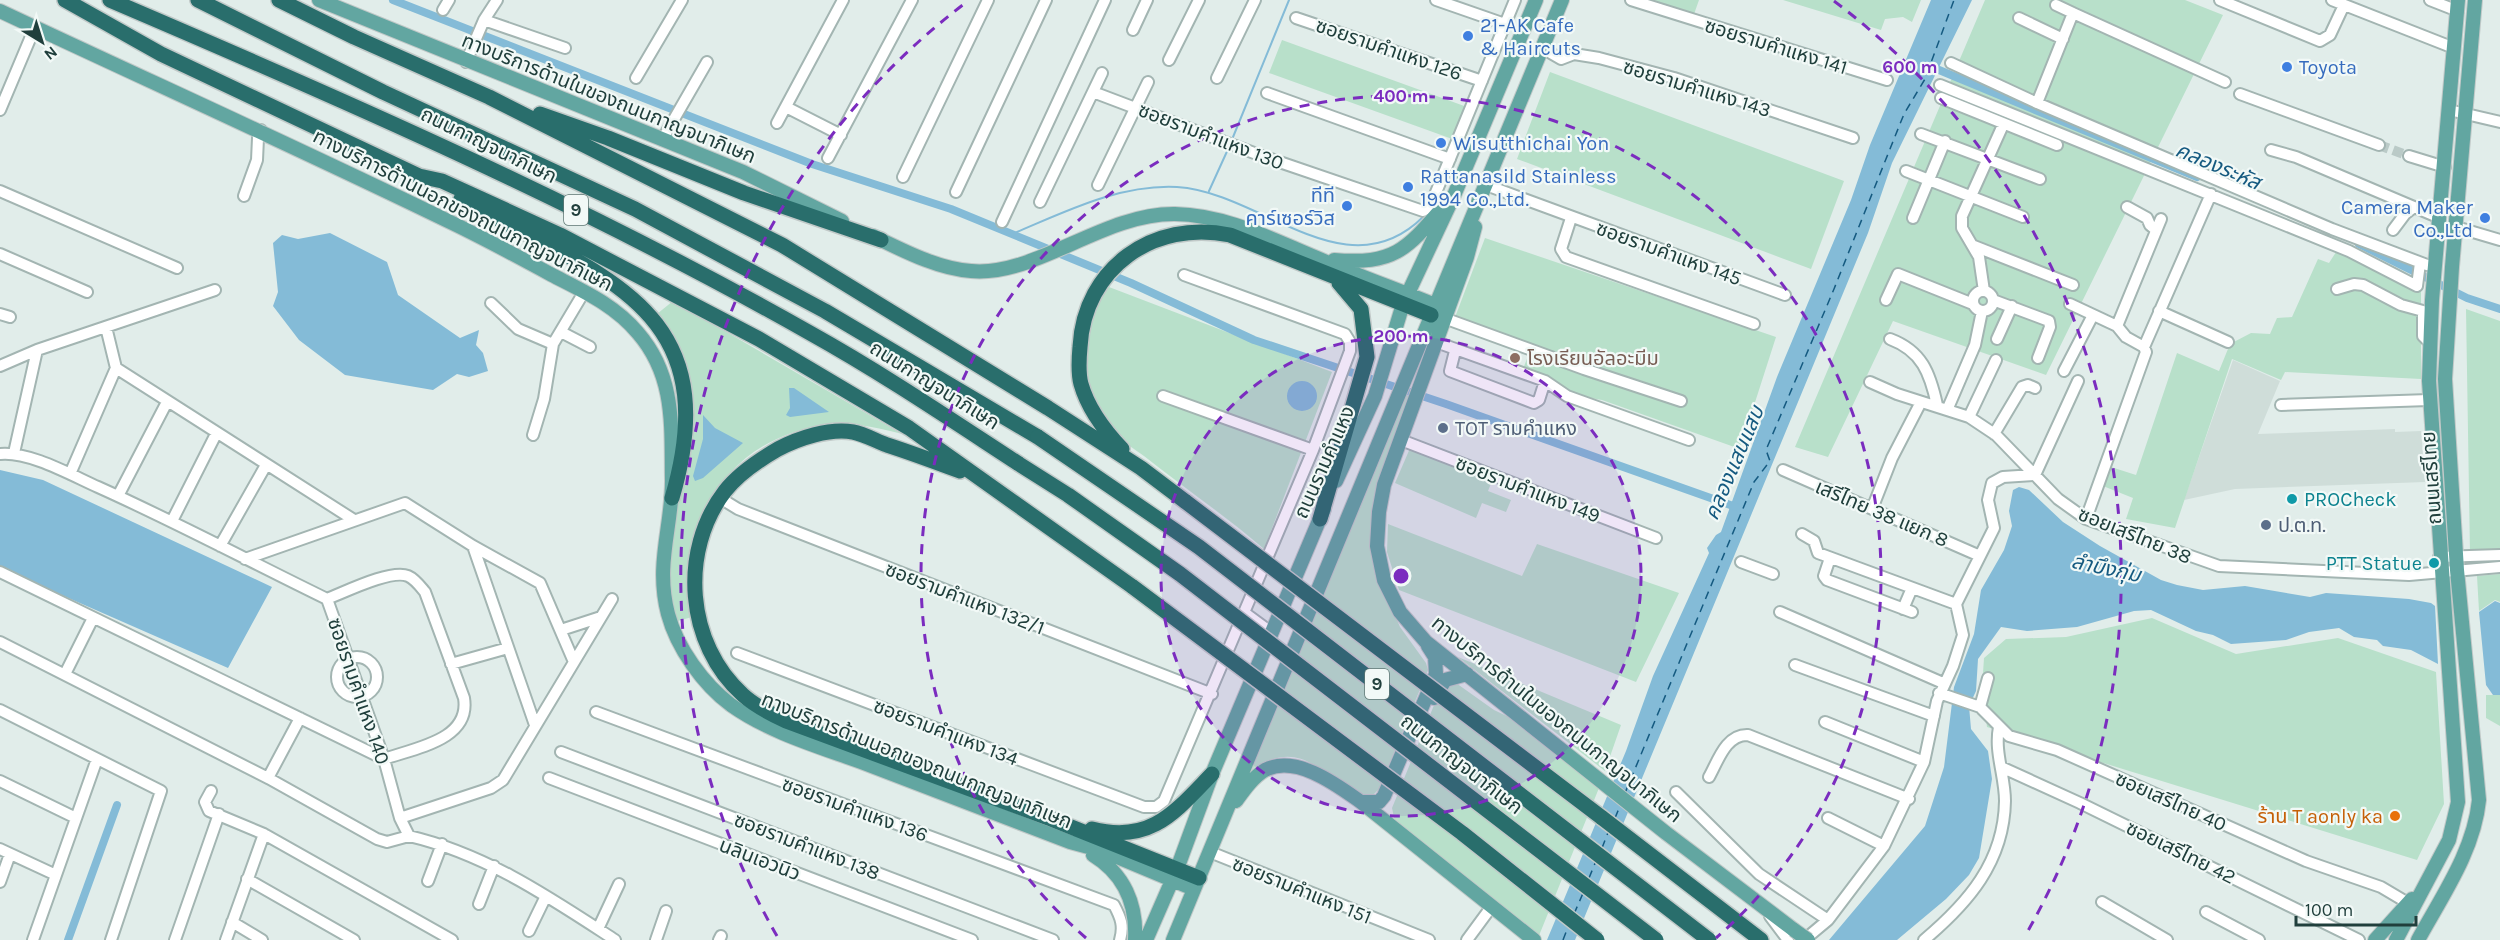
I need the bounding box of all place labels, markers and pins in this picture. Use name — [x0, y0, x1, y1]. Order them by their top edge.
place label: 21-AK Cafe & Haircuts — [1480, 14, 1581, 60]
marker: 21-AK Cafe & Haircuts — [1461, 29, 1475, 43]
place label: Toyota — [2299, 56, 2357, 79]
marker: Toyota — [2280, 60, 2294, 74]
place label: Wisutthichai Yon — [1453, 132, 1609, 155]
marker: Wisutthichai Yon — [1434, 136, 1448, 150]
place label: Rattanasild Stainless 1994 Co.,Ltd. — [1420, 165, 1617, 211]
marker: Rattanasild Stainless 1994 Co.,Ltd. — [1401, 180, 1415, 194]
place label: ทีที คาร์เซอร์วิส — [1246, 184, 1335, 230]
place label: Camera Maker Co.,Ltd — [2341, 196, 2474, 242]
marker: ทีที คาร์เซอร์วิส — [1340, 199, 1354, 213]
marker: Camera Maker Co.,Ltd — [2478, 211, 2492, 225]
place label: โรงเรียนอัลอะมีม — [1527, 347, 1659, 370]
marker: โรงเรียนอัลอะมีม — [1508, 351, 1522, 365]
place label: TOT รามคำแหง — [1455, 417, 1577, 440]
marker: TOT รามคำแหง — [1436, 421, 1450, 435]
place label: PROCheck — [2304, 488, 2396, 511]
marker: PROCheck — [2285, 492, 2299, 506]
place label: ป.ต.ท. — [2278, 514, 2326, 537]
marker: ป.ต.ท. — [2259, 518, 2273, 532]
place label: PTT Statue — [2326, 552, 2422, 575]
marker: PTT Statue — [2427, 556, 2441, 570]
centre of rings — [1391, 566, 1411, 586]
place label: ร้าน T aonly ka — [2257, 805, 2383, 828]
marker: ร้าน T aonly ka — [2388, 809, 2402, 823]

